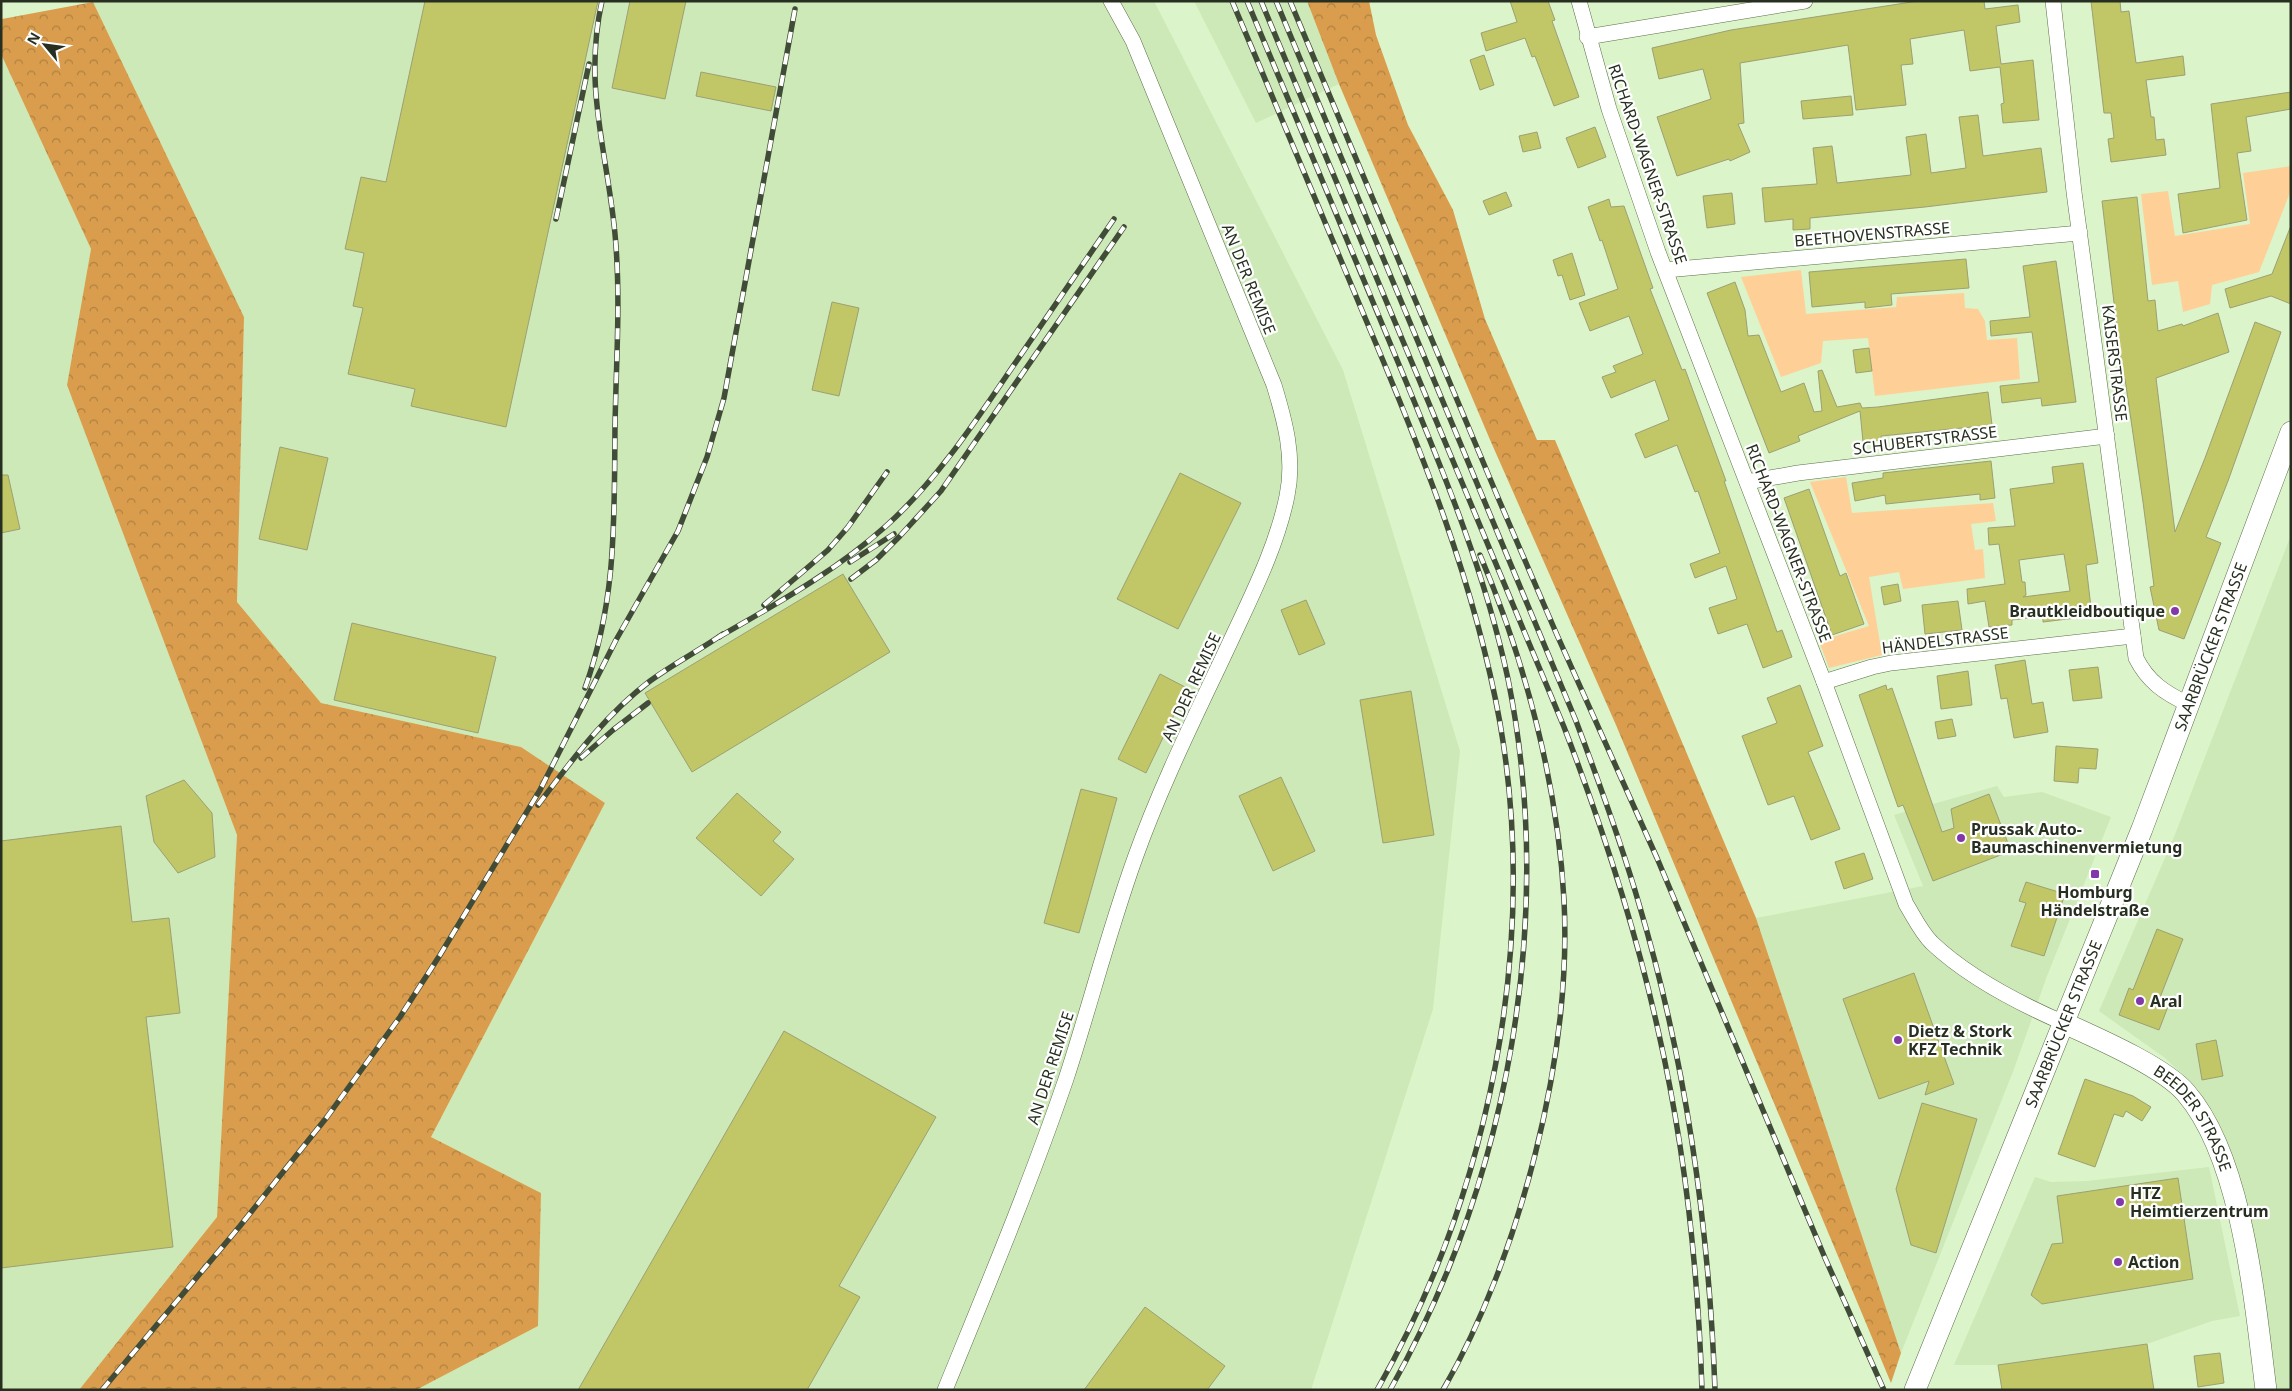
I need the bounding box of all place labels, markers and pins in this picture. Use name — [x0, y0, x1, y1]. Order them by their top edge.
place label: Brautkleidboutique — [2009, 600, 2165, 622]
marker: Brautkleidboutique — [2169, 605, 2181, 617]
place label: Prussak Auto- Baumaschinenvermietung — [1971, 818, 2182, 858]
marker: Prussak Auto- Baumaschinenvermietung — [1955, 832, 1967, 844]
marker: Homburg Händelstraße — [2089, 868, 2101, 880]
place label: Homburg Händelstraße — [2041, 881, 2149, 921]
place label: Aral — [2150, 990, 2182, 1012]
marker: Aral — [2134, 995, 2146, 1007]
place label: Dietz & Stork KFZ Technik — [1908, 1020, 2012, 1060]
marker: Dietz & Stork KFZ Technik — [1892, 1034, 1904, 1046]
place label: HTZ Heimtierzentrum — [2130, 1182, 2269, 1222]
marker: HTZ Heimtierzentrum — [2114, 1196, 2126, 1208]
place label: Action — [2128, 1251, 2179, 1273]
marker: Action — [2112, 1256, 2124, 1268]

